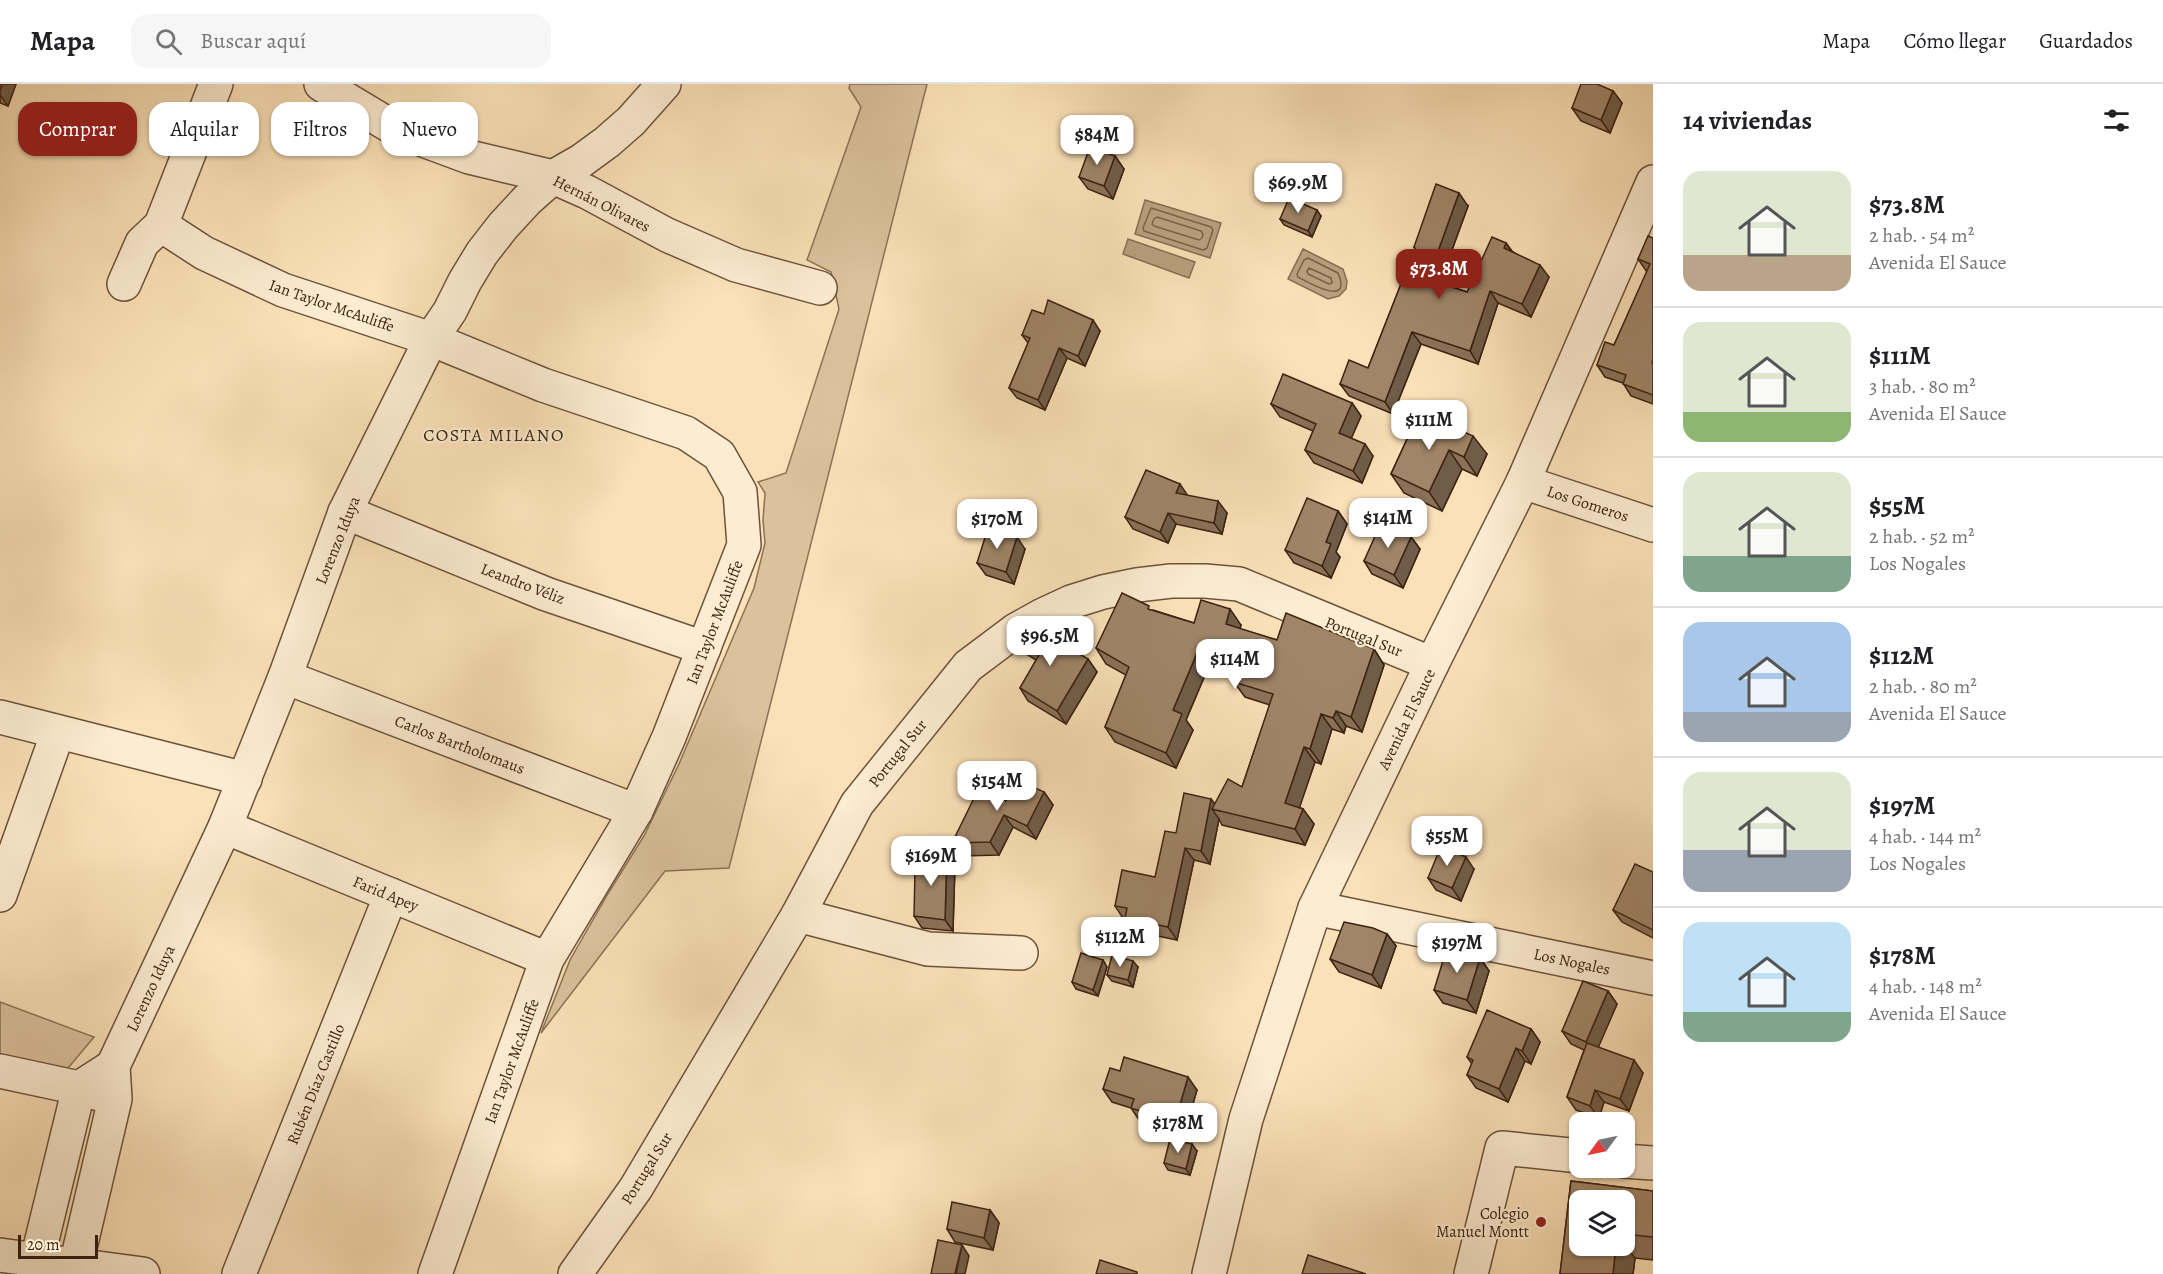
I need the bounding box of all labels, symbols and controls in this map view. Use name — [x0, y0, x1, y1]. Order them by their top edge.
search box — [131, 14, 551, 68]
text: Mapa — [30, 22, 95, 60]
icon: search — [152, 25, 185, 58]
text: Buscar aquí — [200, 26, 306, 56]
text: Mapa — [1822, 27, 1870, 55]
text: Cómo llegar — [1903, 27, 2006, 55]
text: Guardados — [2039, 27, 2133, 55]
chip: Comprar — [18, 102, 137, 156]
chip: Alquilar — [149, 102, 259, 156]
chip: Filtros — [271, 102, 369, 156]
chip: Nuevo — [381, 102, 478, 156]
text: 14 viviendas — [1683, 103, 1812, 138]
icon: filters — [2100, 104, 2133, 137]
pin: $84M — [1061, 115, 1133, 166]
text: $84M — [1074, 121, 1120, 148]
pin: $69.9M — [1249, 163, 1347, 214]
text: $69.9M — [1268, 169, 1328, 196]
street label: Hernán Olivares — [549, 170, 654, 238]
text: $73.8M — [1869, 187, 1945, 222]
icon: home — [1731, 195, 1803, 267]
text: 2 hab. · 54 m² — [1869, 222, 1974, 249]
pin: $73.8M — [1390, 249, 1488, 300]
text: Avenida El Sauce — [1869, 249, 2007, 276]
text: $73.8M — [1410, 255, 1468, 282]
street label: Ian Taylor McAuliffe — [266, 274, 397, 338]
text: $111M — [1869, 338, 1931, 373]
icon: home — [1731, 346, 1803, 418]
text: 3 hab. · 80 m² — [1869, 373, 1976, 400]
pin: $111M — [1387, 400, 1471, 451]
text: Avenida El Sauce — [1869, 400, 2007, 427]
text: $111M — [1405, 406, 1453, 433]
district label: COSTA MILANO — [423, 423, 565, 447]
street label: Los Gomeros — [1544, 480, 1631, 528]
text: $55M — [1869, 488, 1925, 523]
street label: Lorenzo Iduya — [310, 492, 366, 588]
icon: home — [1731, 496, 1803, 568]
pin: $141M — [1346, 498, 1430, 549]
pin: $170M — [955, 499, 1039, 550]
text: $141M — [1363, 504, 1413, 531]
text: $170M — [971, 505, 1023, 532]
text: 2 hab. · 52 m² — [1869, 523, 1975, 550]
text: Los Nogales — [1869, 550, 1966, 577]
street label: Ian Taylor McAuliffe — [681, 557, 749, 688]
street label: Leandro Véliz — [477, 558, 568, 610]
street label: Portugal Sur — [1322, 611, 1406, 662]
pin: $96.5M — [1001, 616, 1099, 667]
text: $96.5M — [1021, 622, 1079, 649]
text: $112M — [1869, 638, 1934, 673]
pin: $114M — [1193, 639, 1277, 690]
text: $114M — [1210, 645, 1260, 672]
icon: home — [1731, 646, 1803, 718]
street label: Avenida El Sauce — [1372, 665, 1441, 775]
text: 2 hab. · 80 m² — [1869, 673, 1977, 700]
text: Avenida El Sauce — [1869, 700, 2007, 727]
street label: Carlos Bartholomaus — [391, 710, 528, 780]
street label: Portugal Sur — [864, 715, 932, 792]
pin: $154M — [955, 761, 1039, 812]
text: $154M — [971, 767, 1023, 794]
text: $197M — [1869, 788, 1935, 823]
icon: home — [1731, 796, 1803, 868]
pin: $55M — [1411, 816, 1483, 867]
text: $55M — [1425, 822, 1469, 849]
text: 4 hab. · 144 m² — [1869, 823, 1981, 850]
pin: $169M — [889, 836, 973, 887]
text: $169M — [905, 842, 957, 869]
text: Los Nogales — [1869, 850, 1966, 877]
street label: Farid Apey — [349, 871, 423, 917]
pin: $112M — [1078, 917, 1162, 968]
text: $112M — [1095, 923, 1145, 950]
pin: $197M — [1415, 923, 1499, 974]
text: $197M — [1431, 929, 1483, 956]
text: $178M — [1869, 938, 1936, 973]
street label: Lorenzo Iduya — [121, 941, 181, 1035]
street label: Los Nogales — [1532, 943, 1612, 981]
icon: home — [1731, 946, 1803, 1018]
text: 4 hab. · 148 m² — [1869, 973, 1982, 1000]
street label: Ian Taylor McAuliffe — [479, 996, 545, 1127]
text: Avenida El Sauce — [1869, 1000, 2007, 1027]
street label: Rubén Díaz Castillo — [282, 1021, 350, 1148]
pin: $178M — [1136, 1103, 1220, 1154]
text: $178M — [1152, 1109, 1204, 1136]
north arrow — [1569, 1112, 1635, 1178]
map controls — [1569, 1112, 1635, 1256]
street label: Portugal Sur — [616, 1128, 678, 1209]
button: layers — [1569, 1190, 1635, 1256]
place label: Colegio Manuel Montt — [1436, 1203, 1529, 1243]
marker: Colegio Manuel Montt — [1534, 1215, 1548, 1229]
scale bar — [18, 1232, 98, 1260]
text: 20 m — [27, 1234, 60, 1256]

